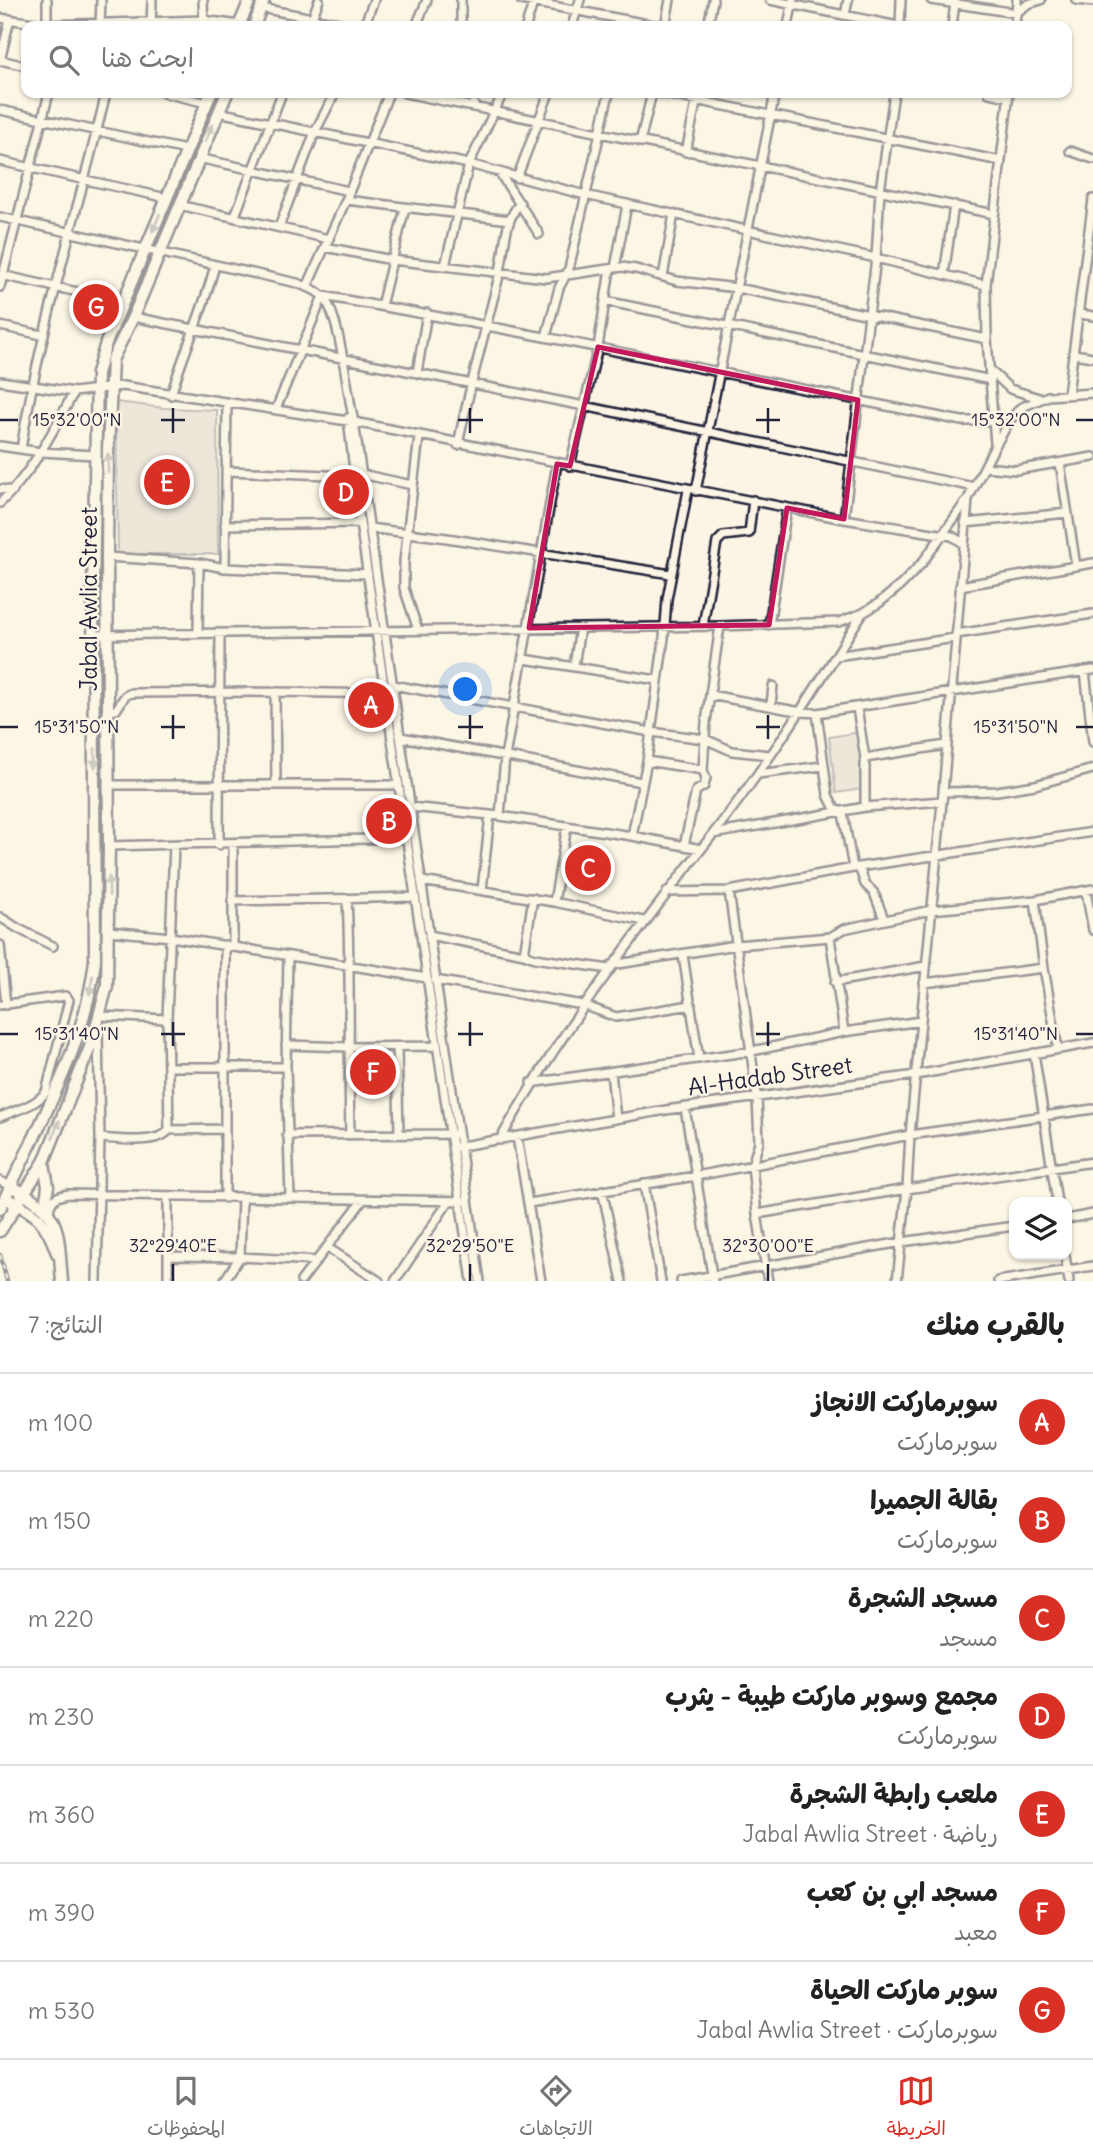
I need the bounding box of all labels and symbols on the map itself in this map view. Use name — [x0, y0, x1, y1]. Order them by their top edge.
one-way arrow — [203, 123, 215, 143]
one-way arrow — [150, 213, 161, 234]
pin: G — [73, 281, 119, 333]
text: 15°32'00"N — [32, 408, 122, 431]
text: 15°32'00"N — [971, 408, 1061, 431]
one-way arrow — [102, 451, 114, 473]
pin: E — [144, 456, 190, 508]
pin: D — [323, 466, 369, 518]
street label: Jabal Awlia Street — [74, 507, 103, 691]
your location — [448, 672, 482, 706]
pin: A — [348, 679, 394, 731]
text: 15°31'50"N — [35, 715, 119, 738]
text: 15°31'50"N — [974, 715, 1058, 738]
one-way arrow — [89, 747, 101, 769]
pin: B — [366, 795, 412, 847]
pin: C — [565, 842, 611, 894]
one-way arrow — [103, 875, 115, 897]
one-way arrow — [85, 974, 96, 996]
text: 15°31'40"N — [35, 1022, 119, 1045]
text: 15°31'40"N — [974, 1022, 1058, 1045]
pin: F — [350, 1046, 396, 1098]
street label: Al-Hadab Street — [686, 1050, 854, 1101]
one-way arrow — [51, 1118, 62, 1139]
text: 32°29'40"E — [129, 1234, 217, 1257]
text: 32°29'50"E — [426, 1234, 514, 1257]
text: 32°30'00"E — [722, 1234, 814, 1257]

